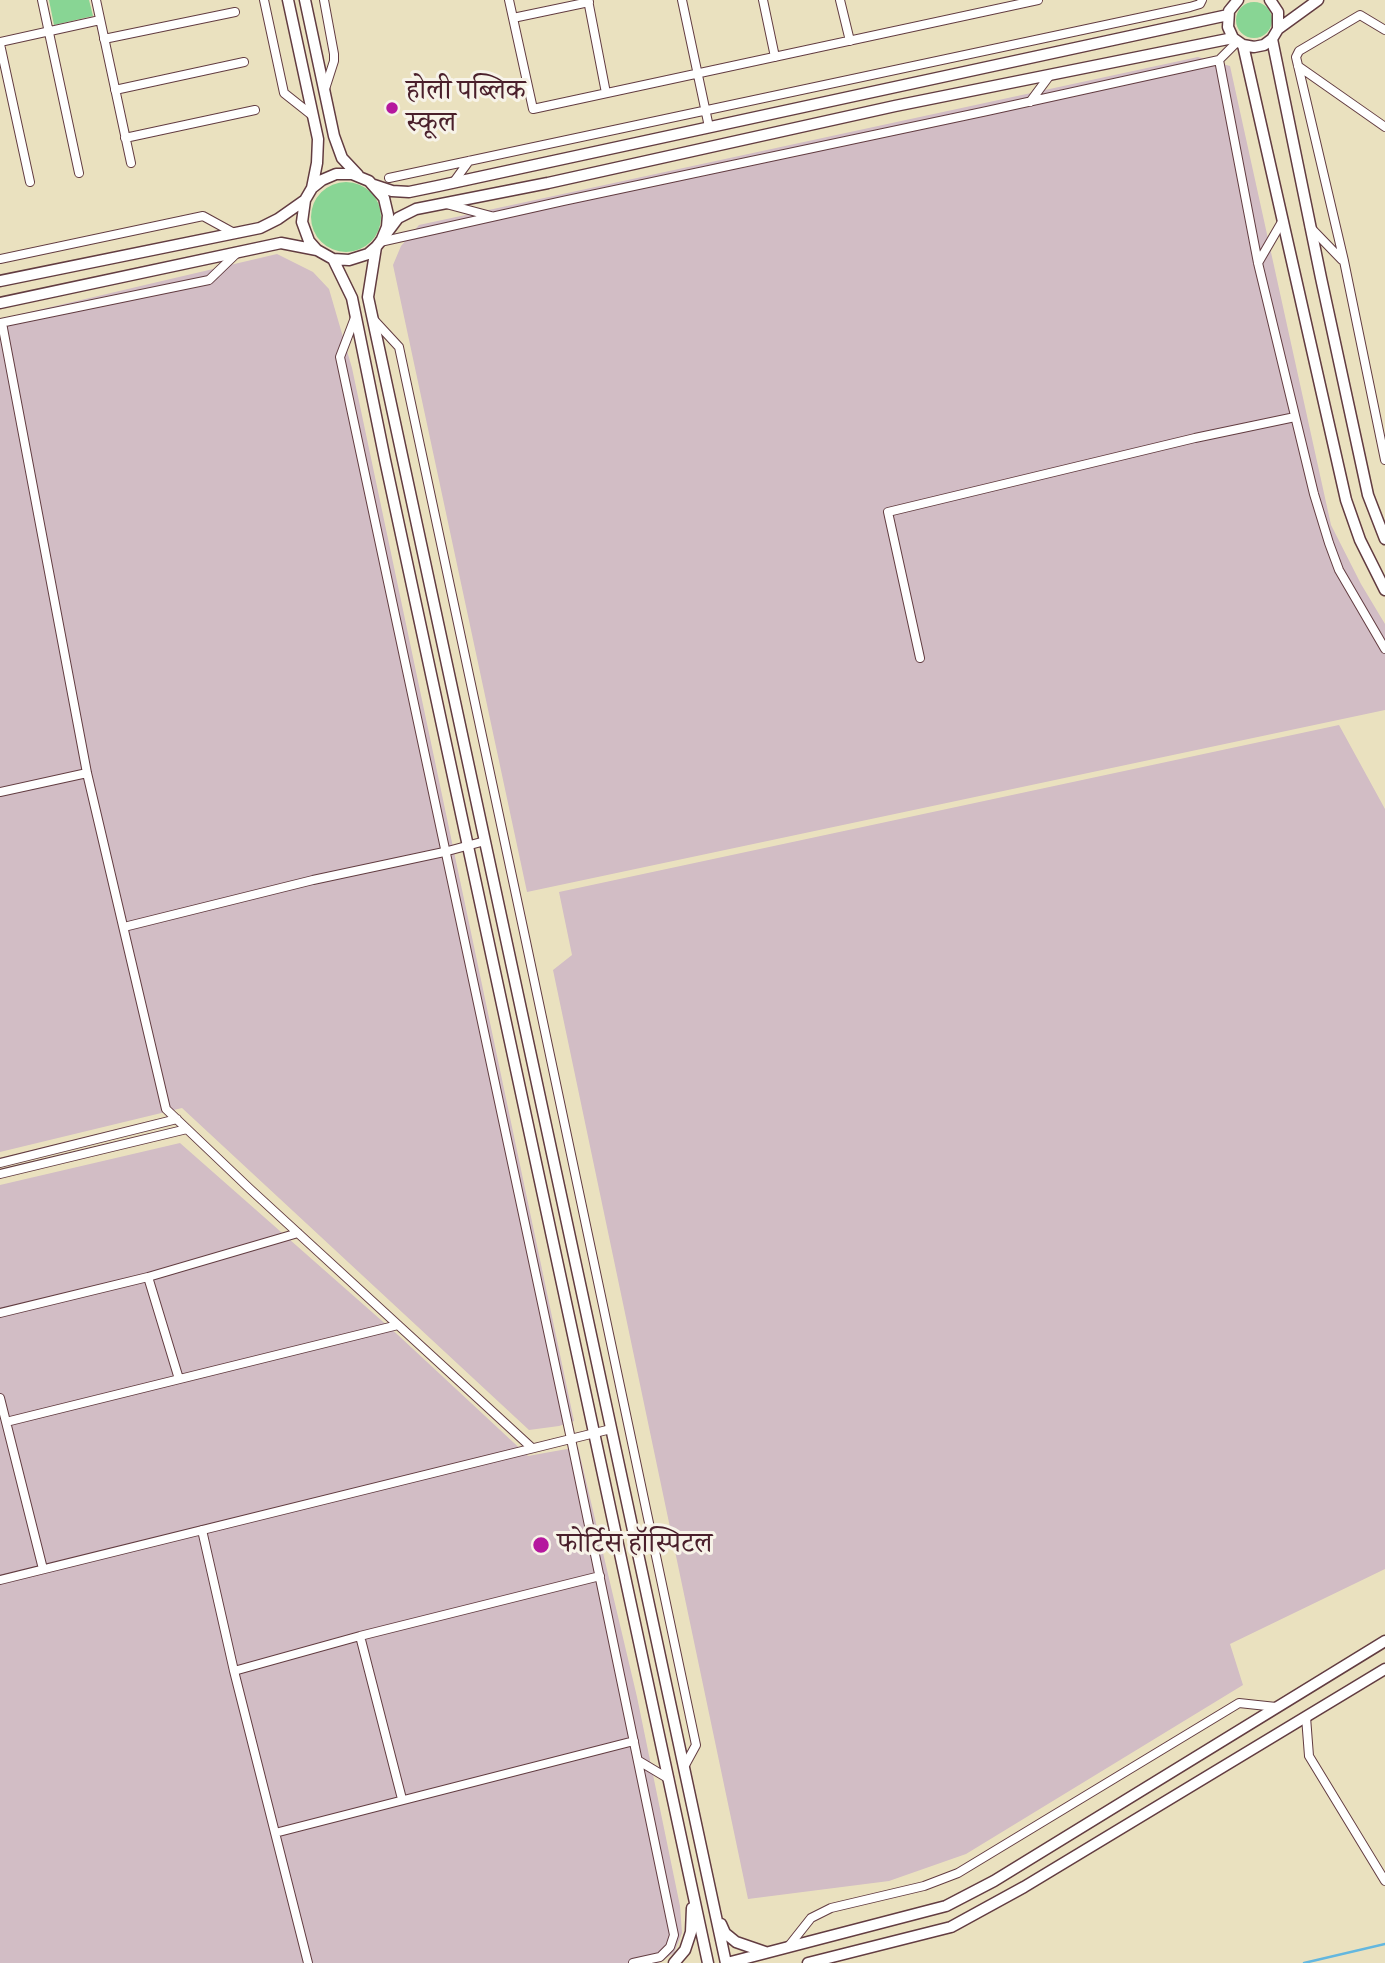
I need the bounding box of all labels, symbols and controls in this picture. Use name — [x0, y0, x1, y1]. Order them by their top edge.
place label: होली पब्लिक स्कूल — [406, 75, 526, 141]
marker: होली पब्लिक स्कूल — [384, 100, 400, 116]
place label: फोर्टिस हॉस्पिटल — [557, 1528, 712, 1562]
marker: फोर्टिस हॉस्पिटल — [531, 1535, 551, 1555]

